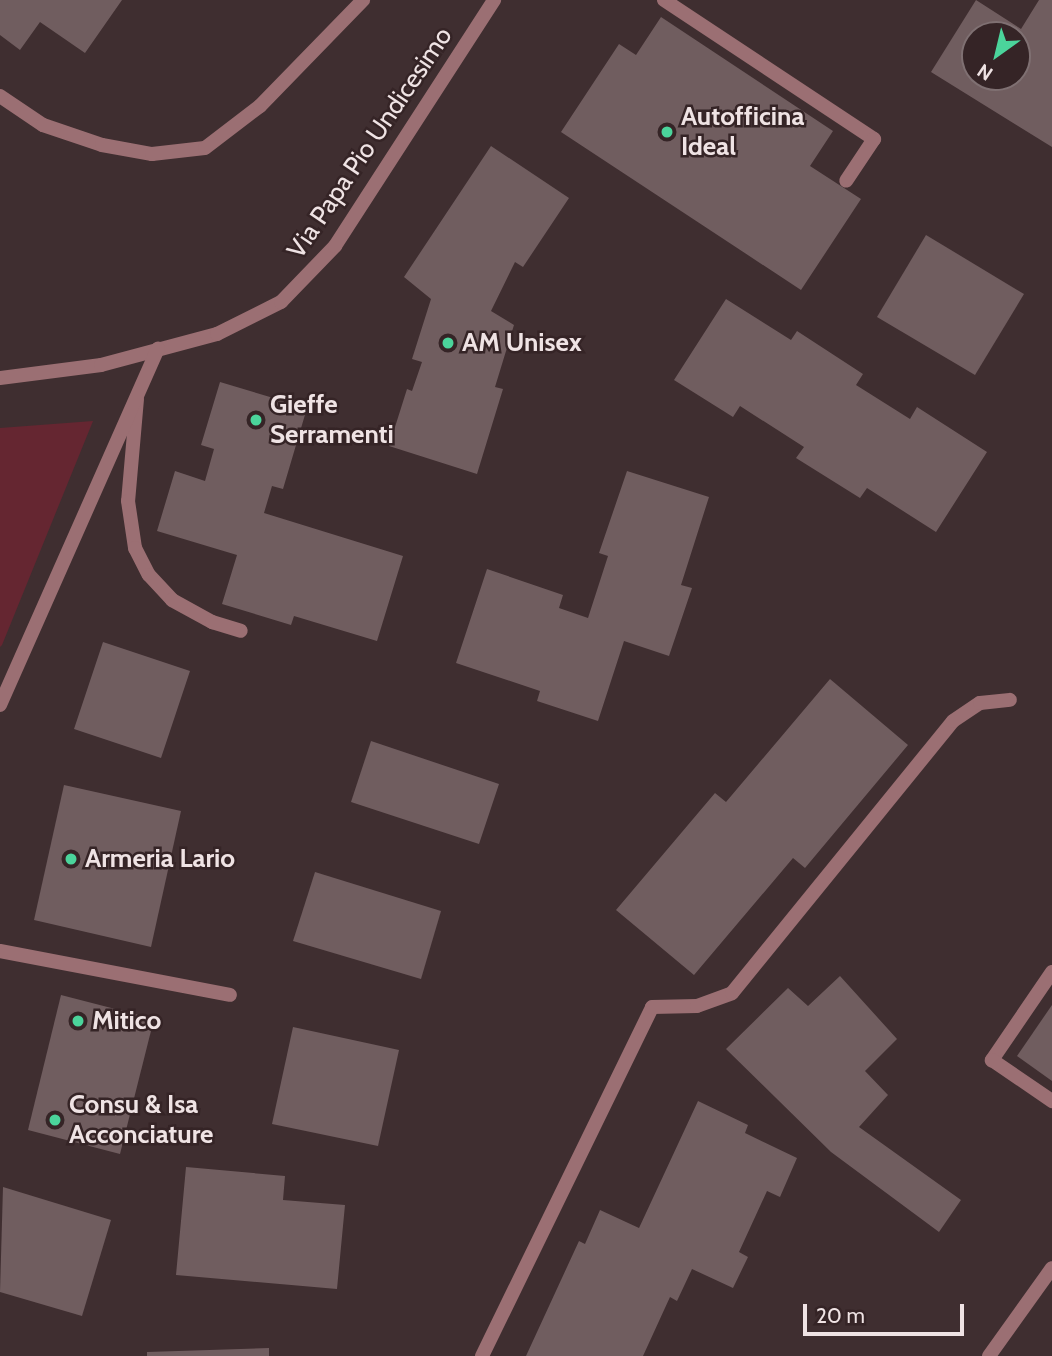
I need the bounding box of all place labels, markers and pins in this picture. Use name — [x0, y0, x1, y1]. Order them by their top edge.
place label: Autofficina Ideal — [681, 101, 804, 162]
marker: Autofficina Ideal — [659, 124, 675, 140]
place label: AM Unisex — [462, 327, 582, 359]
marker: AM Unisex — [440, 335, 456, 351]
place label: Gieffe Serramenti — [270, 389, 394, 450]
marker: Gieffe Serramenti — [248, 412, 264, 428]
place label: Armeria Lario — [85, 843, 235, 875]
marker: Armeria Lario — [63, 851, 79, 867]
place label: Mitico — [92, 1005, 161, 1037]
marker: Mitico — [70, 1013, 86, 1029]
place label: Consu & Isa Acconciature — [69, 1089, 213, 1150]
marker: Consu & Isa Acconciature — [47, 1112, 63, 1128]

